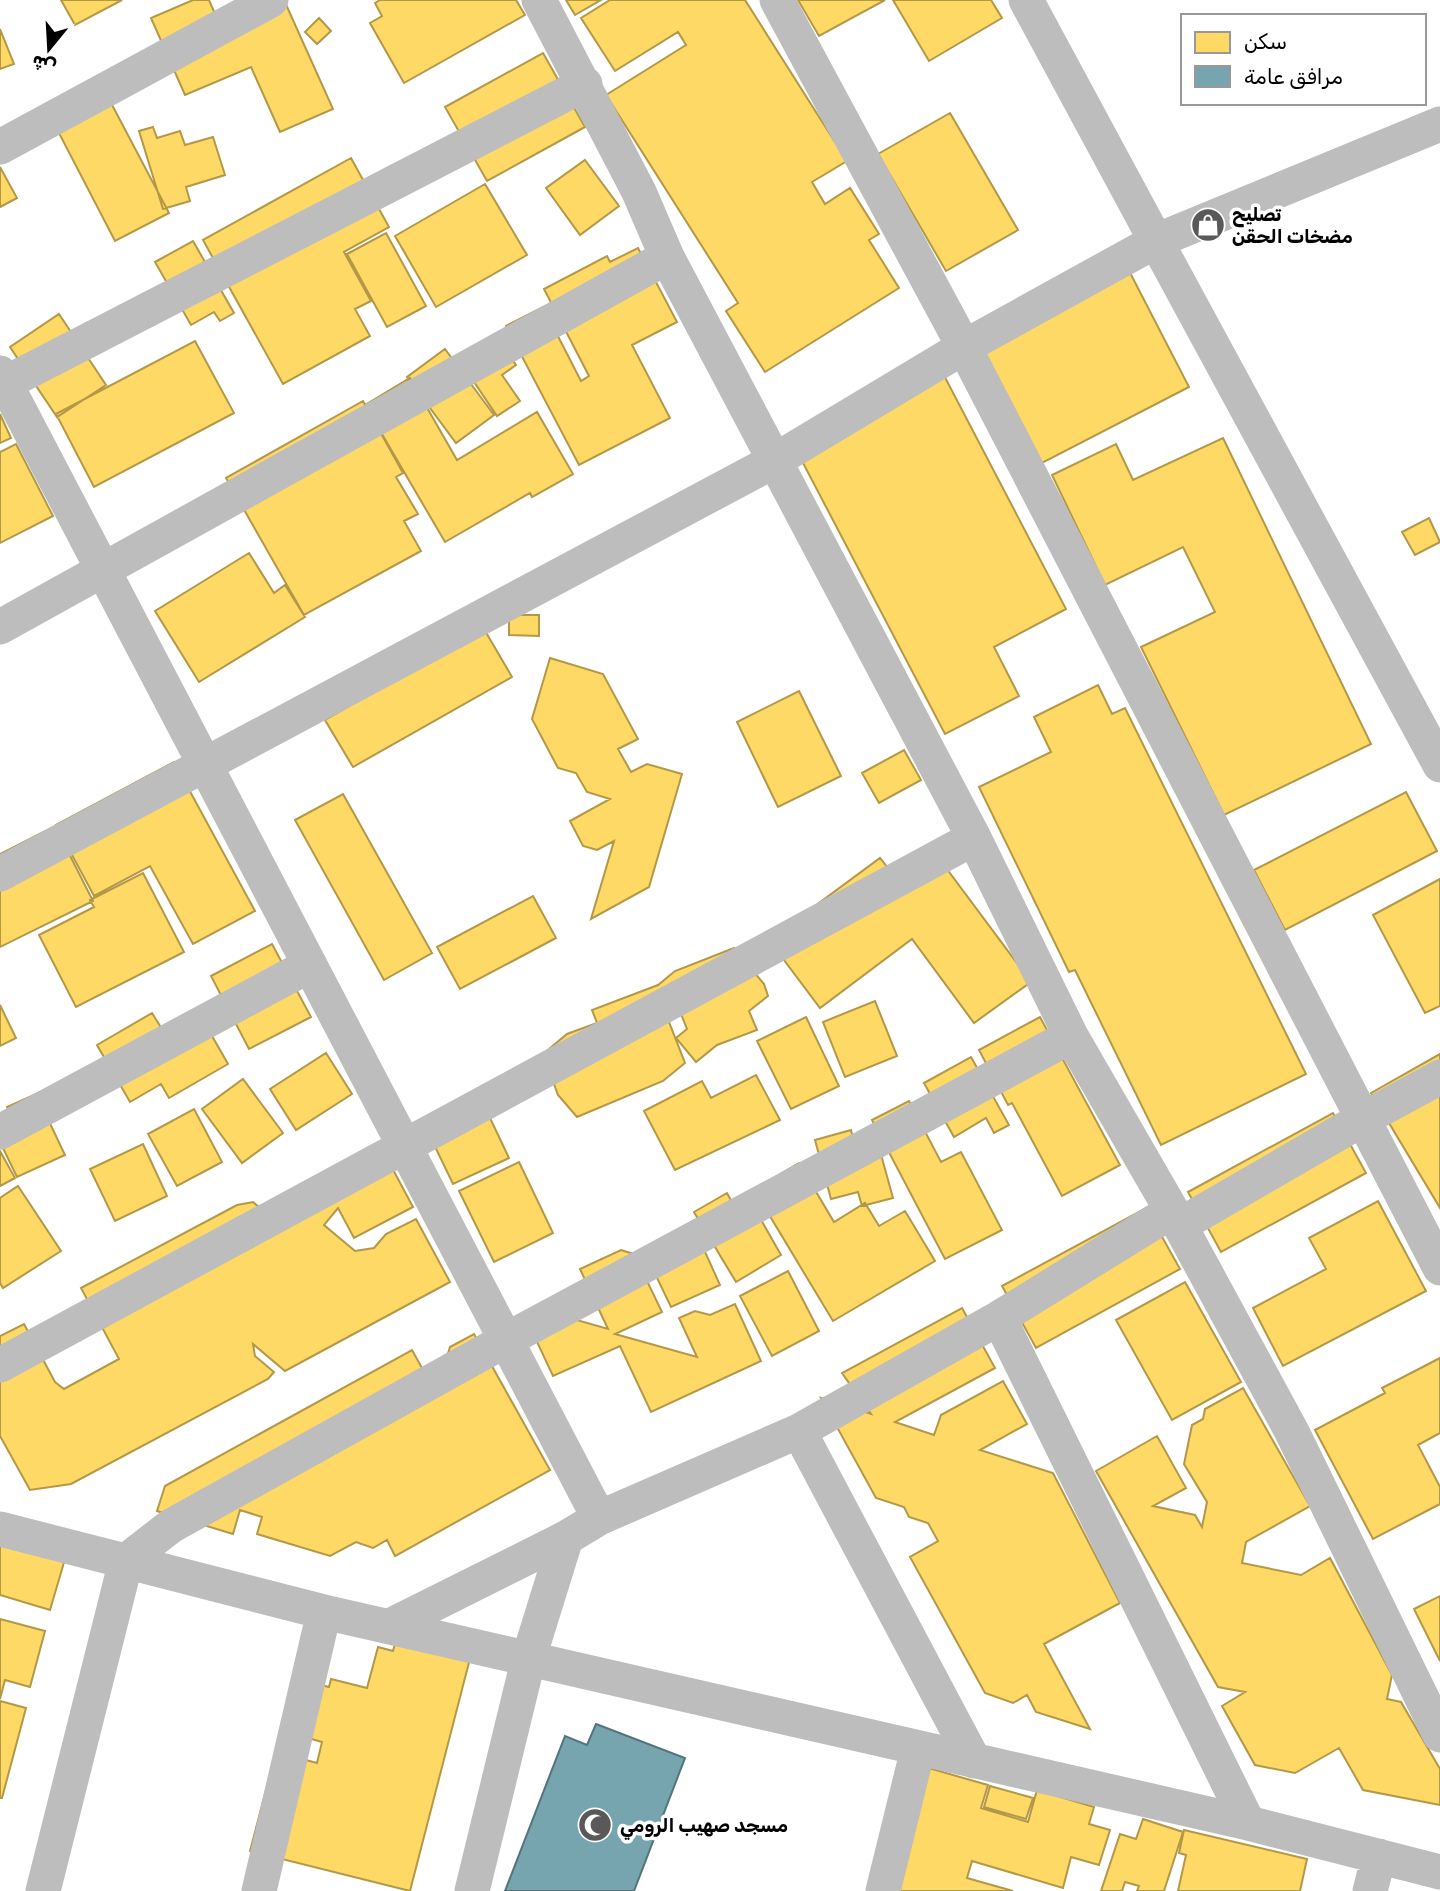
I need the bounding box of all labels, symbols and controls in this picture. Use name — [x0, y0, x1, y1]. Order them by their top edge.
north arrow — [14, 14, 84, 84]
legend — [1181, 14, 1426, 105]
text: سكن — [1244, 29, 1287, 54]
text: ش — [29, 50, 59, 79]
text: مرافق عامة — [1244, 64, 1343, 89]
place label: تصليح مضخات الحقن — [1232, 203, 1353, 248]
shop icon: تصليح مضخات الحقن — [1189, 206, 1227, 244]
mosque icon: مسجد صهيب الرومي — [576, 1806, 614, 1844]
place label: مسجد صهيب الرومي — [620, 1814, 788, 1840]

